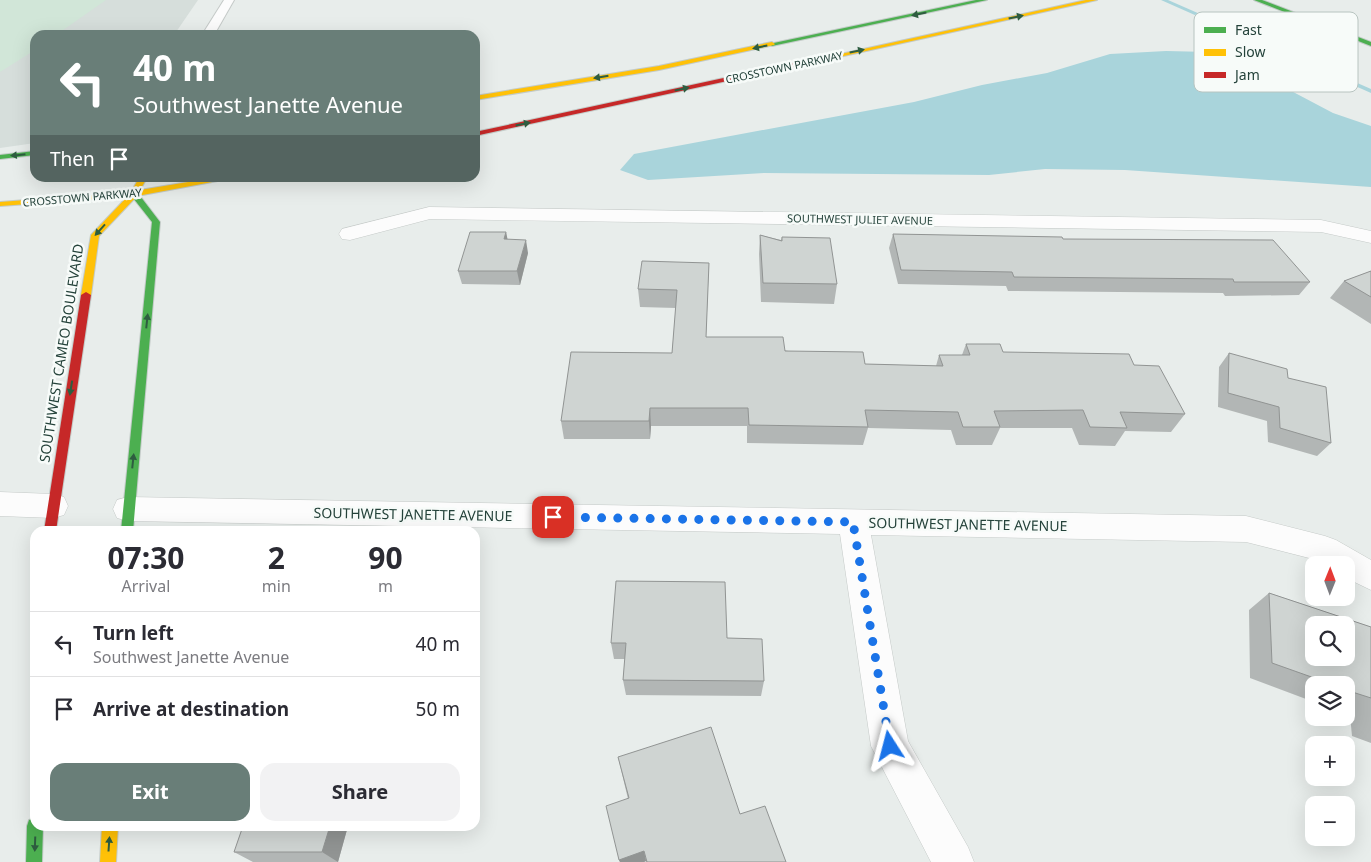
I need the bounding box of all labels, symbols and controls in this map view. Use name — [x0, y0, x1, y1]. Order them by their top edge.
one-way arrow — [911, 10, 927, 18]
legend — [1194, 12, 1358, 92]
one-way arrow — [1009, 13, 1024, 21]
text: Fast — [1235, 20, 1262, 39]
text: Slow — [1235, 42, 1266, 61]
one-way arrow — [752, 43, 768, 51]
text: 40 m — [133, 44, 216, 91]
street label: CROSSTOWN PARKWAY — [724, 47, 845, 87]
one-way arrow — [850, 47, 865, 55]
icon: left — [50, 50, 115, 115]
text: Jam — [1233, 65, 1260, 84]
one-way arrow — [592, 74, 608, 82]
one-way arrow — [674, 85, 689, 93]
text: Southwest Janette Avenue — [133, 89, 403, 119]
one-way arrow — [515, 119, 531, 127]
icon: arrive — [105, 145, 133, 173]
text: Then — [50, 146, 95, 172]
one-way arrow — [9, 151, 25, 159]
street label: CROSSTOWN PARKWAY — [22, 184, 143, 210]
street label: SOUTHWEST JULIET AVENUE — [787, 210, 933, 228]
one-way arrow — [95, 223, 106, 236]
street label: SOUTHWEST CAMEO BOULEVARD — [34, 242, 88, 464]
one-way arrow — [143, 312, 151, 328]
one-way arrow — [67, 380, 75, 396]
one-way arrow — [129, 452, 137, 468]
pin — [532, 496, 574, 538]
street label: SOUTHWEST JANETTE AVENUE — [314, 503, 512, 525]
icon: arrive — [539, 503, 567, 531]
street label: SOUTHWEST JANETTE AVENUE — [869, 513, 1067, 535]
text: 07:30 — [107, 537, 184, 578]
text: 2 — [268, 537, 285, 578]
text: 90 — [368, 537, 403, 578]
north arrow — [1305, 556, 1355, 606]
map controls — [1305, 556, 1355, 846]
text: Arrival — [122, 575, 170, 597]
text: min — [262, 575, 291, 597]
text: m — [378, 575, 393, 597]
button: search — [1305, 616, 1355, 666]
text: Turn left — [93, 620, 174, 646]
icon: left — [50, 630, 78, 658]
text: 40 m — [416, 631, 460, 657]
text: Southwest Janette Avenue — [93, 646, 289, 668]
button: layers — [1305, 676, 1355, 726]
icon: arrive — [50, 695, 78, 723]
text: Arrive at destination — [93, 696, 289, 722]
text: 50 m — [416, 696, 460, 722]
position arrow — [863, 719, 915, 771]
button: + — [1305, 736, 1355, 786]
button: Exit — [50, 763, 250, 821]
button: Share — [260, 763, 460, 821]
button: − — [1305, 796, 1355, 846]
one-way arrow — [30, 836, 38, 852]
one-way arrow — [106, 836, 114, 852]

